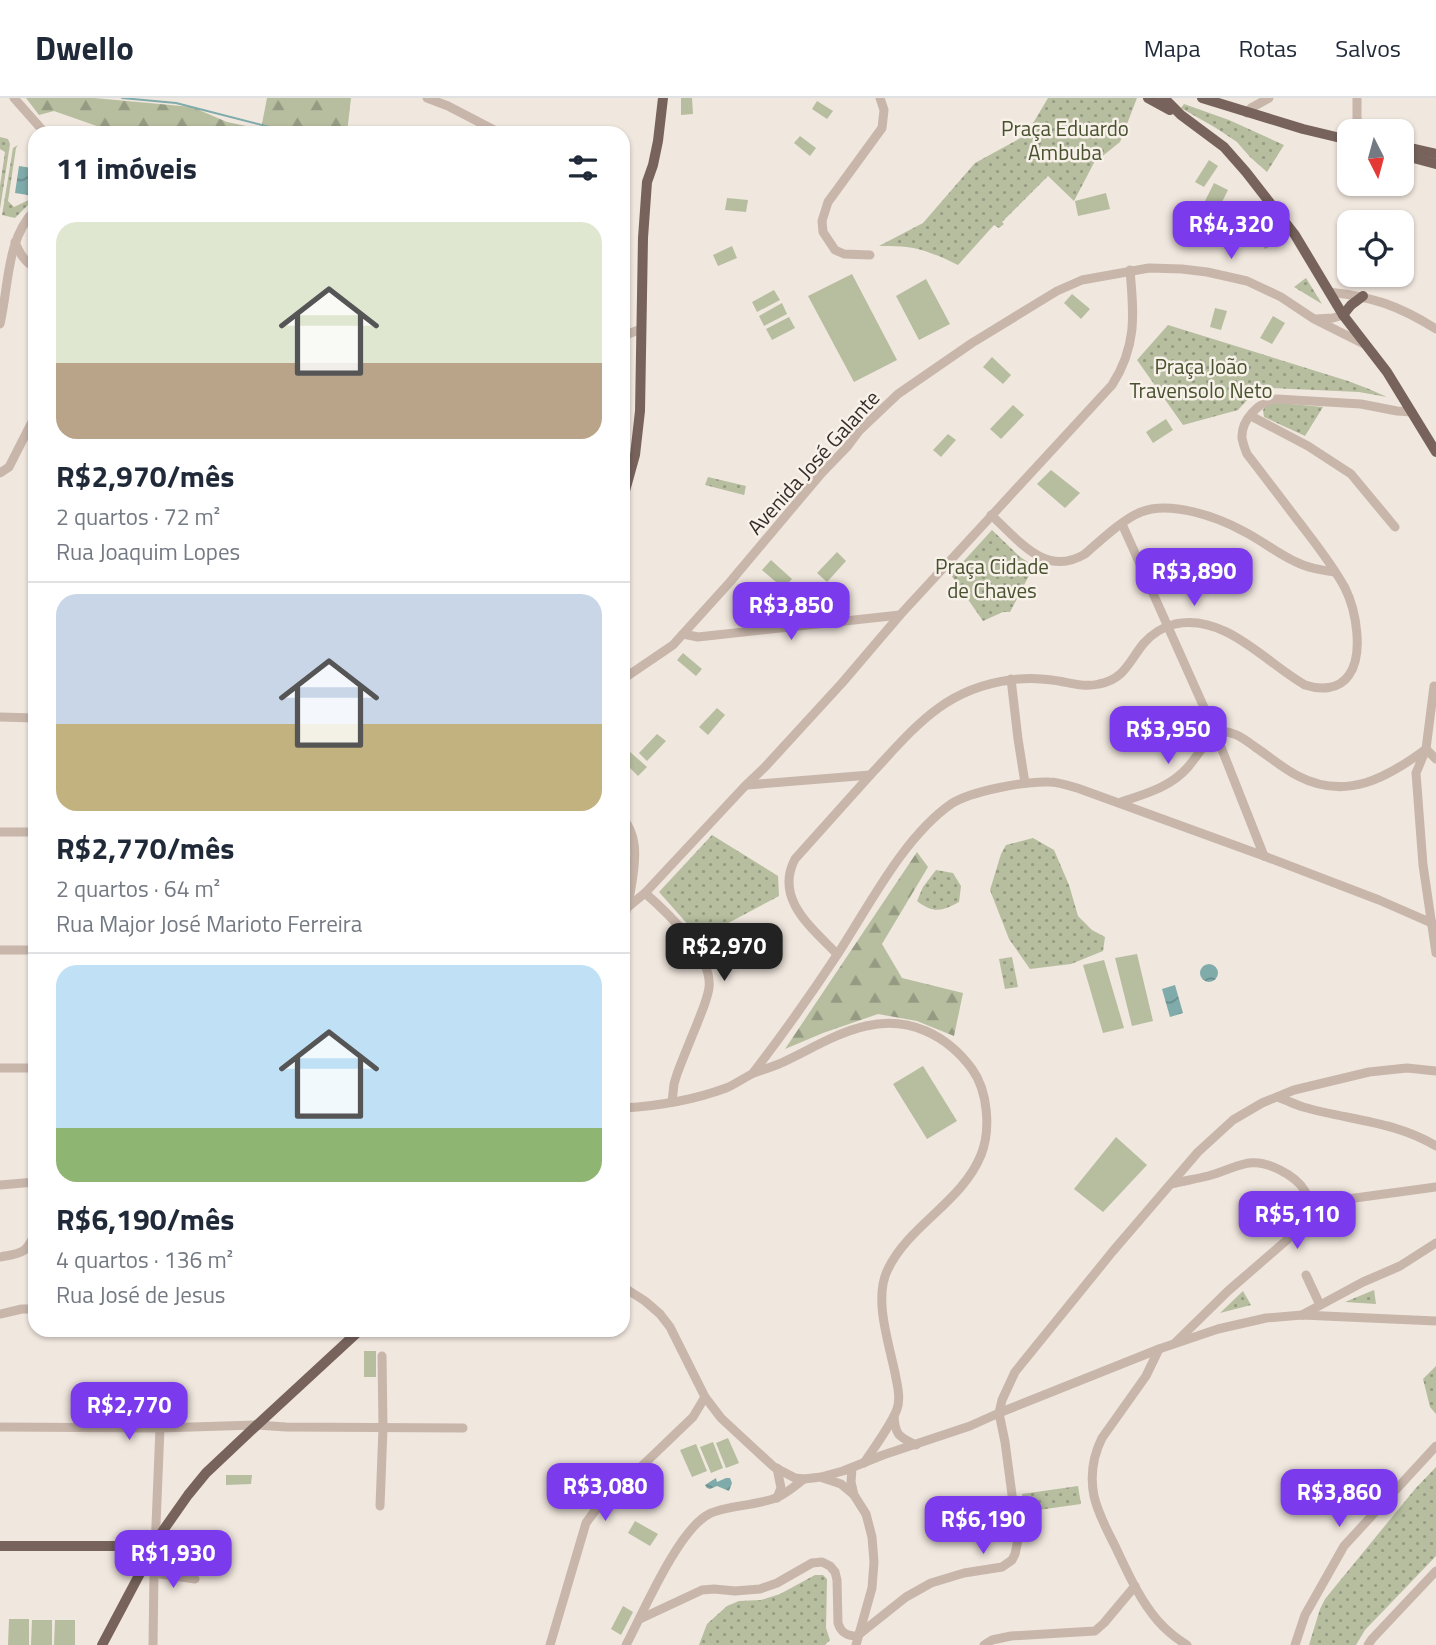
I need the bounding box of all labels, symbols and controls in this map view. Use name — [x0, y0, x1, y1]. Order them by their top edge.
text: Dwello — [35, 23, 134, 73]
text: Mapa — [1144, 30, 1200, 66]
text: Rotas — [1238, 30, 1297, 66]
text: Salvos — [1335, 30, 1401, 66]
park label: Praça Eduardo Ambuba — [1001, 112, 1129, 168]
north arrow — [1337, 119, 1414, 196]
map controls — [1337, 119, 1414, 287]
text: 11 imóveis — [56, 145, 197, 191]
icon: filters — [564, 149, 602, 187]
pin: R$4,320 — [1166, 202, 1296, 261]
text: R$4,320 — [1189, 206, 1273, 241]
button: locate — [1337, 210, 1414, 287]
icon: home — [266, 268, 392, 394]
park label: Praça João Travensolo Neto — [1129, 350, 1273, 406]
street label: Avenida José Galante — [739, 383, 887, 541]
text: R$2,970/mês — [56, 453, 234, 499]
text: 2 quartos · 72 m² — [56, 499, 220, 534]
text: Rua Joaquim Lopes — [56, 534, 240, 569]
pin: R$3,890 — [1129, 548, 1259, 608]
park label: Praça Cidade de Chaves — [935, 550, 1049, 606]
text: R$3,890 — [1152, 553, 1236, 588]
pin: R$3,850 — [726, 582, 856, 642]
text: R$3,850 — [749, 587, 833, 622]
icon: home — [266, 640, 392, 766]
pin: R$3,950 — [1103, 706, 1233, 766]
text: R$3,950 — [1126, 711, 1210, 746]
text: R$2,770/mês — [56, 825, 234, 871]
text: 2 quartos · 64 m² — [56, 871, 220, 906]
text: Rua Major José Marioto Ferreira — [56, 906, 362, 941]
pin: R$2,970 — [659, 924, 789, 983]
text: R$2,970 — [682, 928, 766, 963]
icon: home — [266, 1011, 392, 1137]
pin: R$5,110 — [1232, 1192, 1362, 1251]
text: R$6,190/mês — [56, 1196, 234, 1242]
text: R$5,110 — [1255, 1196, 1339, 1231]
text: 4 quartos · 136 m² — [56, 1242, 233, 1277]
text: Rua José de Jesus — [56, 1277, 226, 1312]
pin: R$2,770 — [64, 1382, 194, 1442]
text: R$2,770 — [87, 1387, 171, 1422]
pin: R$3,080 — [540, 1464, 670, 1523]
text: R$3,080 — [563, 1468, 647, 1503]
pin: R$3,860 — [1274, 1470, 1404, 1529]
text: R$3,860 — [1297, 1474, 1381, 1509]
pin: R$6,190 — [918, 1496, 1048, 1556]
text: R$6,190 — [941, 1501, 1025, 1536]
pin: R$1,930 — [108, 1530, 238, 1590]
text: R$1,930 — [131, 1535, 215, 1570]

